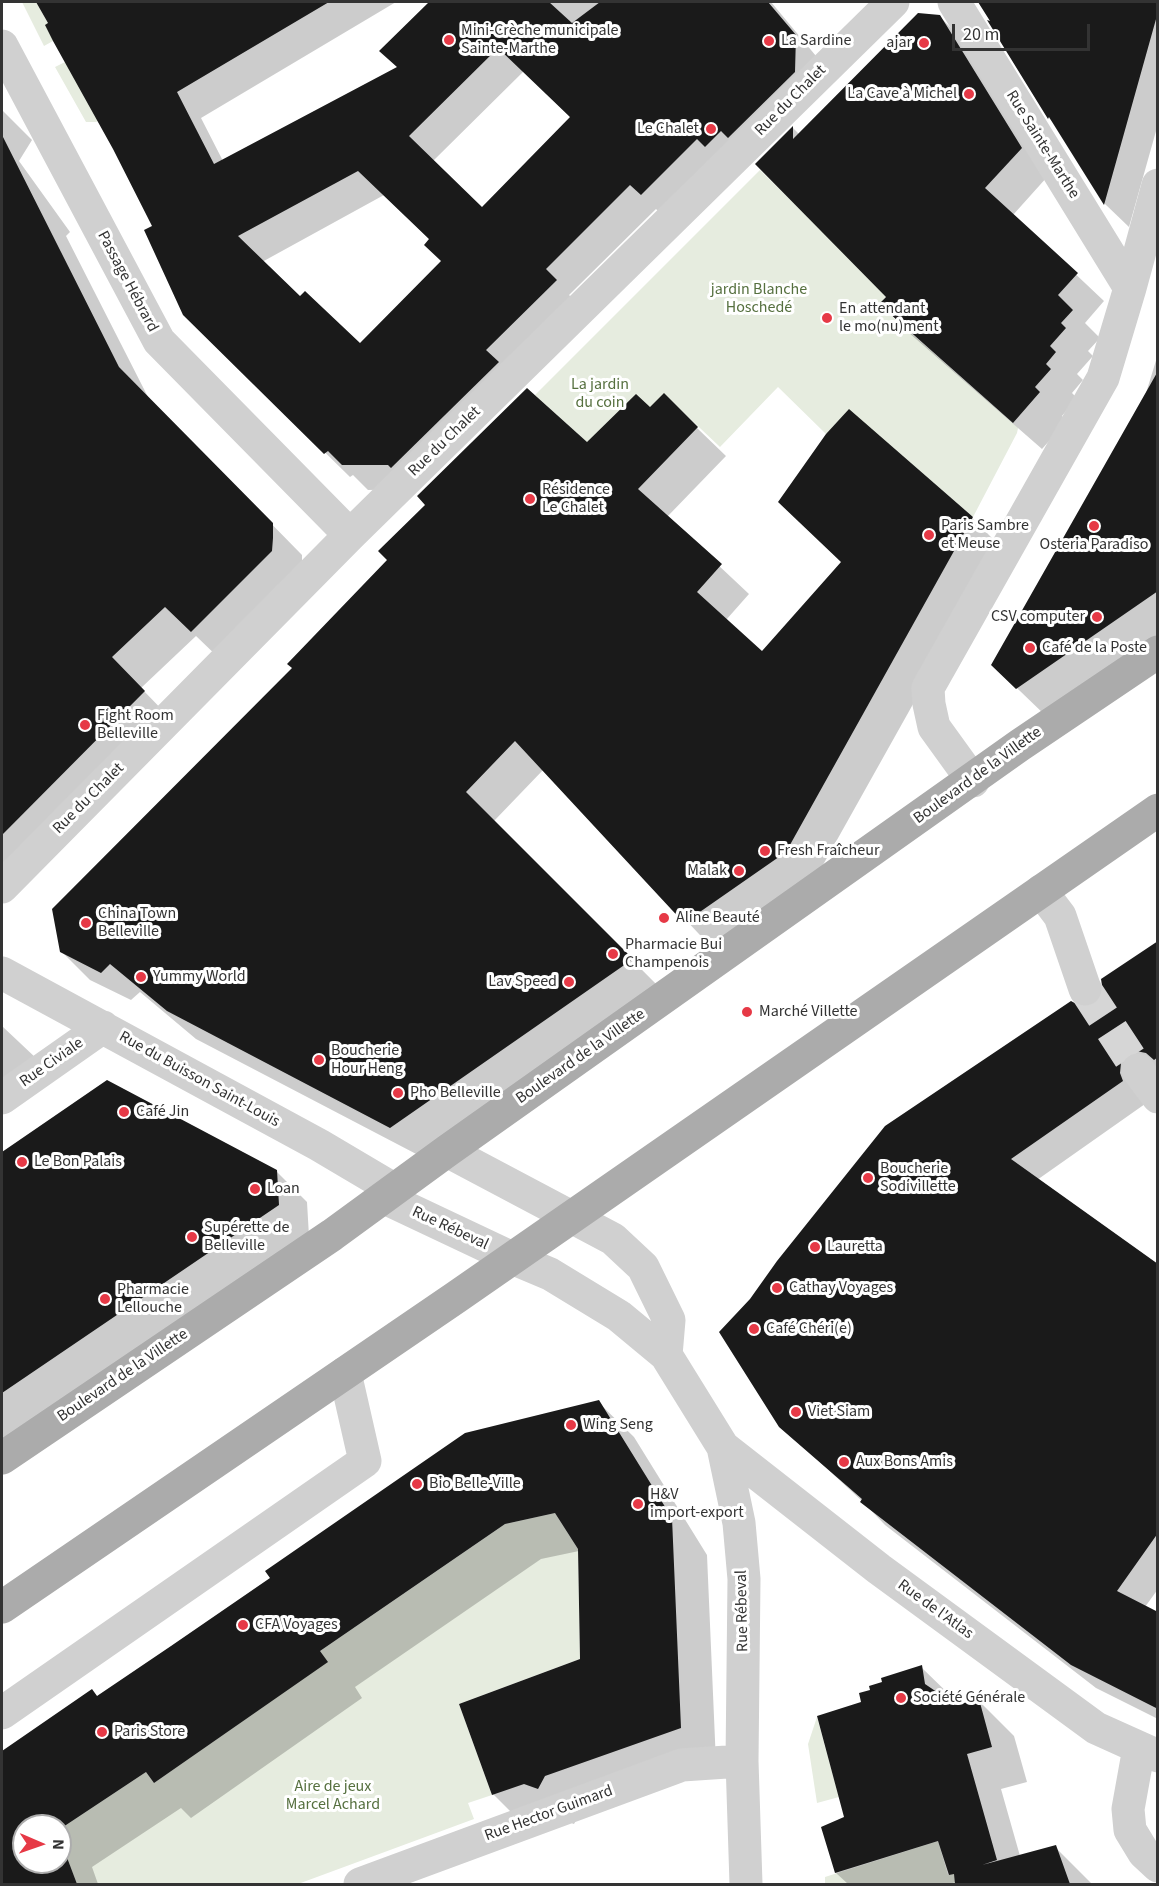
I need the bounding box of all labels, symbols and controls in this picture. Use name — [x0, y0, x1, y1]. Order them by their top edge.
scale bar — [955, 12, 1093, 50]
place label: Mini-Crèche municipale Sainte-Marthe — [461, 21, 618, 59]
text: 20 m — [963, 22, 999, 47]
place label: La Sardine — [781, 31, 852, 51]
marker: Mini-Crèche municipale Sainte-Marthe — [442, 33, 456, 47]
place label: ajar — [886, 33, 912, 53]
marker: La Sardine — [762, 34, 776, 48]
marker: ajar — [917, 36, 931, 50]
street label: Rue du Chalet — [751, 61, 831, 141]
place label: La Cave à Michel — [847, 84, 957, 104]
marker: La Cave à Michel — [962, 87, 976, 101]
street label: Rue Sainte-Marthe — [1001, 87, 1083, 203]
place label: Le Chalet — [637, 119, 699, 139]
marker: Le Chalet — [704, 122, 718, 136]
street label: Passage Hébrard — [92, 228, 162, 336]
park label: jardin Blanche Hoschedé — [711, 280, 807, 318]
place label: En attendant le mo(nu)ment — [839, 299, 939, 337]
marker: En attendant le mo(nu)ment — [820, 311, 834, 325]
park label: La jardin du coin — [571, 375, 629, 413]
street label: Rue du Chalet — [405, 403, 485, 481]
place label: Résidence Le Chalet — [542, 480, 610, 518]
marker: Résidence Le Chalet — [523, 492, 537, 506]
place label: Paris Sambre et Meuse — [941, 516, 1029, 554]
marker: Osteria Paradiso — [1087, 519, 1101, 533]
marker: Paris Sambre et Meuse — [922, 528, 936, 542]
place label: Osteria Paradiso — [1040, 535, 1148, 555]
place label: CSV computer — [991, 607, 1085, 627]
marker: CSV computer — [1090, 610, 1104, 624]
place label: Café de la Poste — [1042, 638, 1147, 658]
marker: Café de la Poste — [1023, 641, 1037, 655]
place label: Fight Room Belleville — [97, 706, 174, 744]
marker: Fight Room Belleville — [78, 718, 92, 732]
street label: Boulevard de la Villette — [910, 723, 1046, 829]
street label: Rue du Chalet — [49, 759, 129, 839]
place label: Fresh Fraîcheur — [777, 841, 879, 861]
marker: Fresh Fraîcheur — [758, 844, 772, 858]
place label: Malak — [687, 861, 727, 881]
marker: Malak — [732, 864, 746, 878]
place label: China Town Belleville — [98, 904, 176, 942]
place label: Aline Beauté — [676, 908, 760, 928]
marker: Aline Beauté — [657, 911, 671, 925]
marker: China Town Belleville — [79, 916, 93, 930]
place label: Pharmacie Bui Champenois — [625, 935, 722, 973]
marker: Pharmacie Bui Champenois — [606, 947, 620, 961]
place label: Yummy World — [153, 967, 246, 987]
marker: Yummy World — [134, 970, 148, 984]
place label: Lav Speed — [488, 972, 557, 992]
marker: Lav Speed — [562, 975, 576, 989]
place label: Marché Villette — [759, 1002, 858, 1022]
street label: Boulevard de la Villette — [513, 1005, 649, 1109]
marker: Marché Villette — [740, 1005, 754, 1019]
street label: Rue du Buisson Saint-Louis — [115, 1028, 283, 1132]
street label: Rue Civiale — [16, 1034, 88, 1092]
place label: Boucherie Hour Heng — [331, 1041, 403, 1079]
marker: Boucherie Hour Heng — [312, 1053, 326, 1067]
place label: Pho Belleville — [410, 1083, 501, 1103]
marker: Pho Belleville — [391, 1086, 405, 1100]
place label: Café Jin — [136, 1102, 189, 1122]
marker: Café Jin — [117, 1105, 131, 1119]
place label: Le Bon Palais — [34, 1152, 122, 1172]
marker: Le Bon Palais — [15, 1155, 29, 1169]
place label: Boucherie Sodivillette — [880, 1159, 956, 1197]
marker: Boucherie Sodivillette — [861, 1171, 875, 1185]
place label: Loan — [267, 1179, 300, 1199]
marker: Loan — [248, 1182, 262, 1196]
street label: Rue Rébeval — [409, 1203, 491, 1255]
place label: Supérette de Belleville — [204, 1218, 289, 1256]
marker: Supérette de Belleville — [185, 1230, 199, 1244]
place label: Lauretta — [827, 1237, 883, 1257]
marker: Lauretta — [808, 1240, 822, 1254]
place label: Cathay Voyages — [789, 1278, 893, 1298]
place label: Pharmacie Lellouche — [117, 1280, 189, 1318]
marker: Cathay Voyages — [770, 1281, 784, 1295]
marker: Pharmacie Lellouche — [98, 1292, 112, 1306]
place label: Café Chéri(e) — [766, 1319, 852, 1339]
marker: Café Chéri(e) — [747, 1322, 761, 1336]
street label: Boulevard de la Villette — [54, 1325, 192, 1427]
place label: Viet Siam — [808, 1402, 870, 1422]
marker: Viet Siam — [789, 1405, 803, 1419]
place label: Wing Seng — [583, 1415, 653, 1435]
marker: Wing Seng — [564, 1418, 578, 1432]
place label: Aux Bons Amis — [856, 1452, 953, 1472]
marker: Aux Bons Amis — [837, 1455, 851, 1469]
place label: Bio Belle-Ville — [429, 1474, 521, 1494]
marker: Bio Belle-Ville — [410, 1477, 424, 1491]
place label: H&V import-export — [650, 1485, 744, 1523]
marker: H&V import-export — [631, 1497, 645, 1511]
street label: Rue Rébeval — [733, 1570, 753, 1652]
street label: Rue de l'Atlas — [893, 1576, 977, 1644]
place label: CFA Voyages — [255, 1615, 338, 1635]
marker: CFA Voyages — [236, 1618, 250, 1632]
place label: Société Générale — [913, 1688, 1025, 1708]
marker: Société Générale — [894, 1691, 908, 1705]
place label: Paris Store — [114, 1722, 185, 1742]
marker: Paris Store — [95, 1725, 109, 1739]
park label: Aire de jeux Marcel Achard — [286, 1777, 380, 1815]
street label: Rue Hector Guimard — [482, 1782, 616, 1846]
north arrow — [12, 1814, 72, 1874]
text: N — [47, 1839, 69, 1850]

